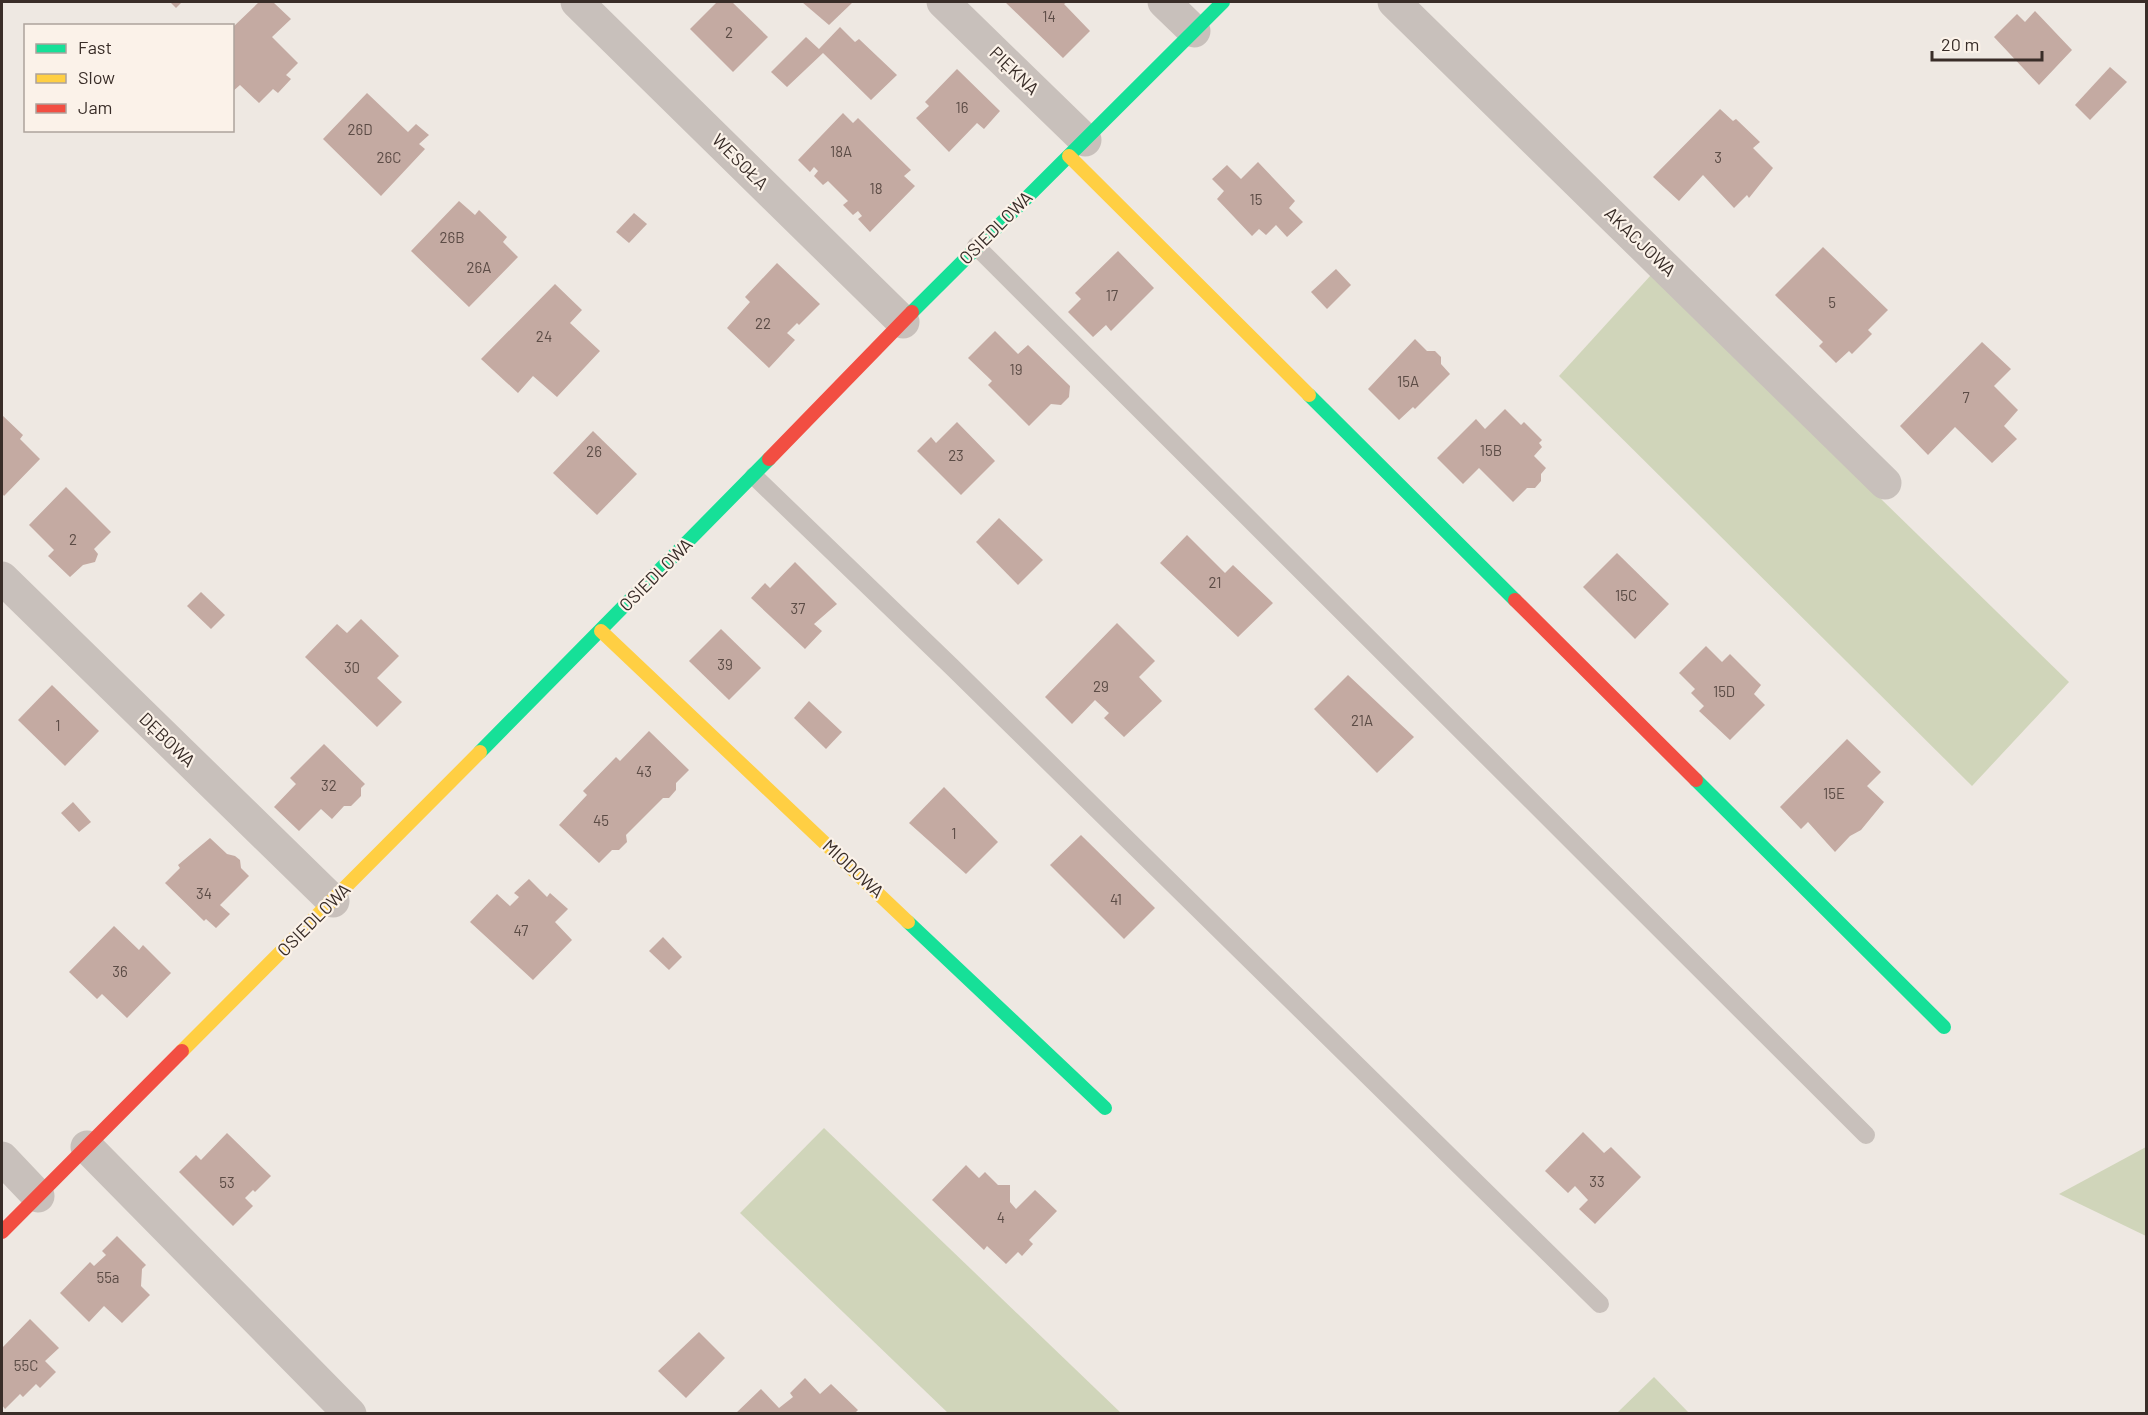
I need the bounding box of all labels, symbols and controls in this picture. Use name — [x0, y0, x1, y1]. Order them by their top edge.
house number: 14 — [1042, 7, 1056, 25]
house number: 2 — [725, 23, 733, 41]
legend — [24, 24, 234, 132]
scale bar — [1932, 24, 2042, 62]
text: 20 m — [1941, 33, 1979, 55]
text: Fast — [78, 36, 112, 58]
street label: PIĘKNA — [985, 41, 1044, 99]
text: Slow — [78, 66, 115, 88]
text: Jam — [78, 96, 112, 118]
house number: 16 — [956, 98, 968, 116]
house number: 26D — [347, 120, 373, 138]
street label: WESOŁA — [708, 129, 773, 194]
house number: 18A — [830, 142, 852, 160]
house number: 26C — [377, 148, 401, 166]
house number: 3 — [1714, 148, 1722, 166]
house number: 18 — [869, 179, 883, 197]
street label: OSIEDLOWA — [954, 186, 1037, 269]
house number: 15 — [1250, 190, 1262, 208]
street label: AKACJOWA — [1600, 202, 1681, 281]
house number: 26B — [439, 228, 465, 246]
house number: 26A — [467, 258, 491, 276]
house number: 17 — [1106, 286, 1118, 304]
house number: 5 — [1828, 293, 1836, 311]
house number: 22 — [755, 314, 771, 332]
house number: 24 — [536, 327, 552, 345]
house number: 19 — [1009, 360, 1023, 378]
house number: 15A — [1397, 372, 1419, 390]
house number: 7 — [1962, 388, 1970, 406]
house number: 15B — [1480, 441, 1502, 459]
house number: 26 — [586, 442, 602, 460]
house number: 23 — [948, 446, 964, 464]
house number: 2 — [69, 530, 77, 548]
street label: OSIEDLOWA — [614, 533, 697, 616]
house number: 21 — [1208, 573, 1222, 591]
house number: 15C — [1615, 586, 1637, 604]
house number: 37 — [791, 599, 805, 617]
house number: 39 — [717, 655, 733, 673]
house number: 30 — [344, 658, 360, 676]
house number: 29 — [1093, 677, 1109, 695]
house number: 15D — [1713, 682, 1735, 700]
street label: DĘBOWA — [135, 707, 200, 771]
house number: 21A — [1351, 711, 1373, 729]
house number: 1 — [55, 716, 61, 734]
house number: 43 — [636, 762, 652, 780]
house number: 32 — [321, 776, 337, 794]
house number: 15E — [1823, 784, 1845, 802]
house number: 45 — [593, 811, 609, 829]
house number: 1 — [951, 824, 957, 842]
street label: MIODOWA — [818, 834, 889, 902]
street label: OSIEDLOWA — [272, 878, 355, 961]
house number: 34 — [196, 884, 212, 902]
house number: 41 — [1110, 890, 1122, 908]
house number: 47 — [514, 921, 528, 939]
house number: 36 — [112, 962, 128, 980]
house number: 33 — [1589, 1172, 1605, 1190]
house number: 53 — [219, 1173, 235, 1191]
house number: 4 — [997, 1208, 1005, 1226]
house number: 55a — [96, 1268, 120, 1286]
house number: 55C — [14, 1356, 38, 1374]

